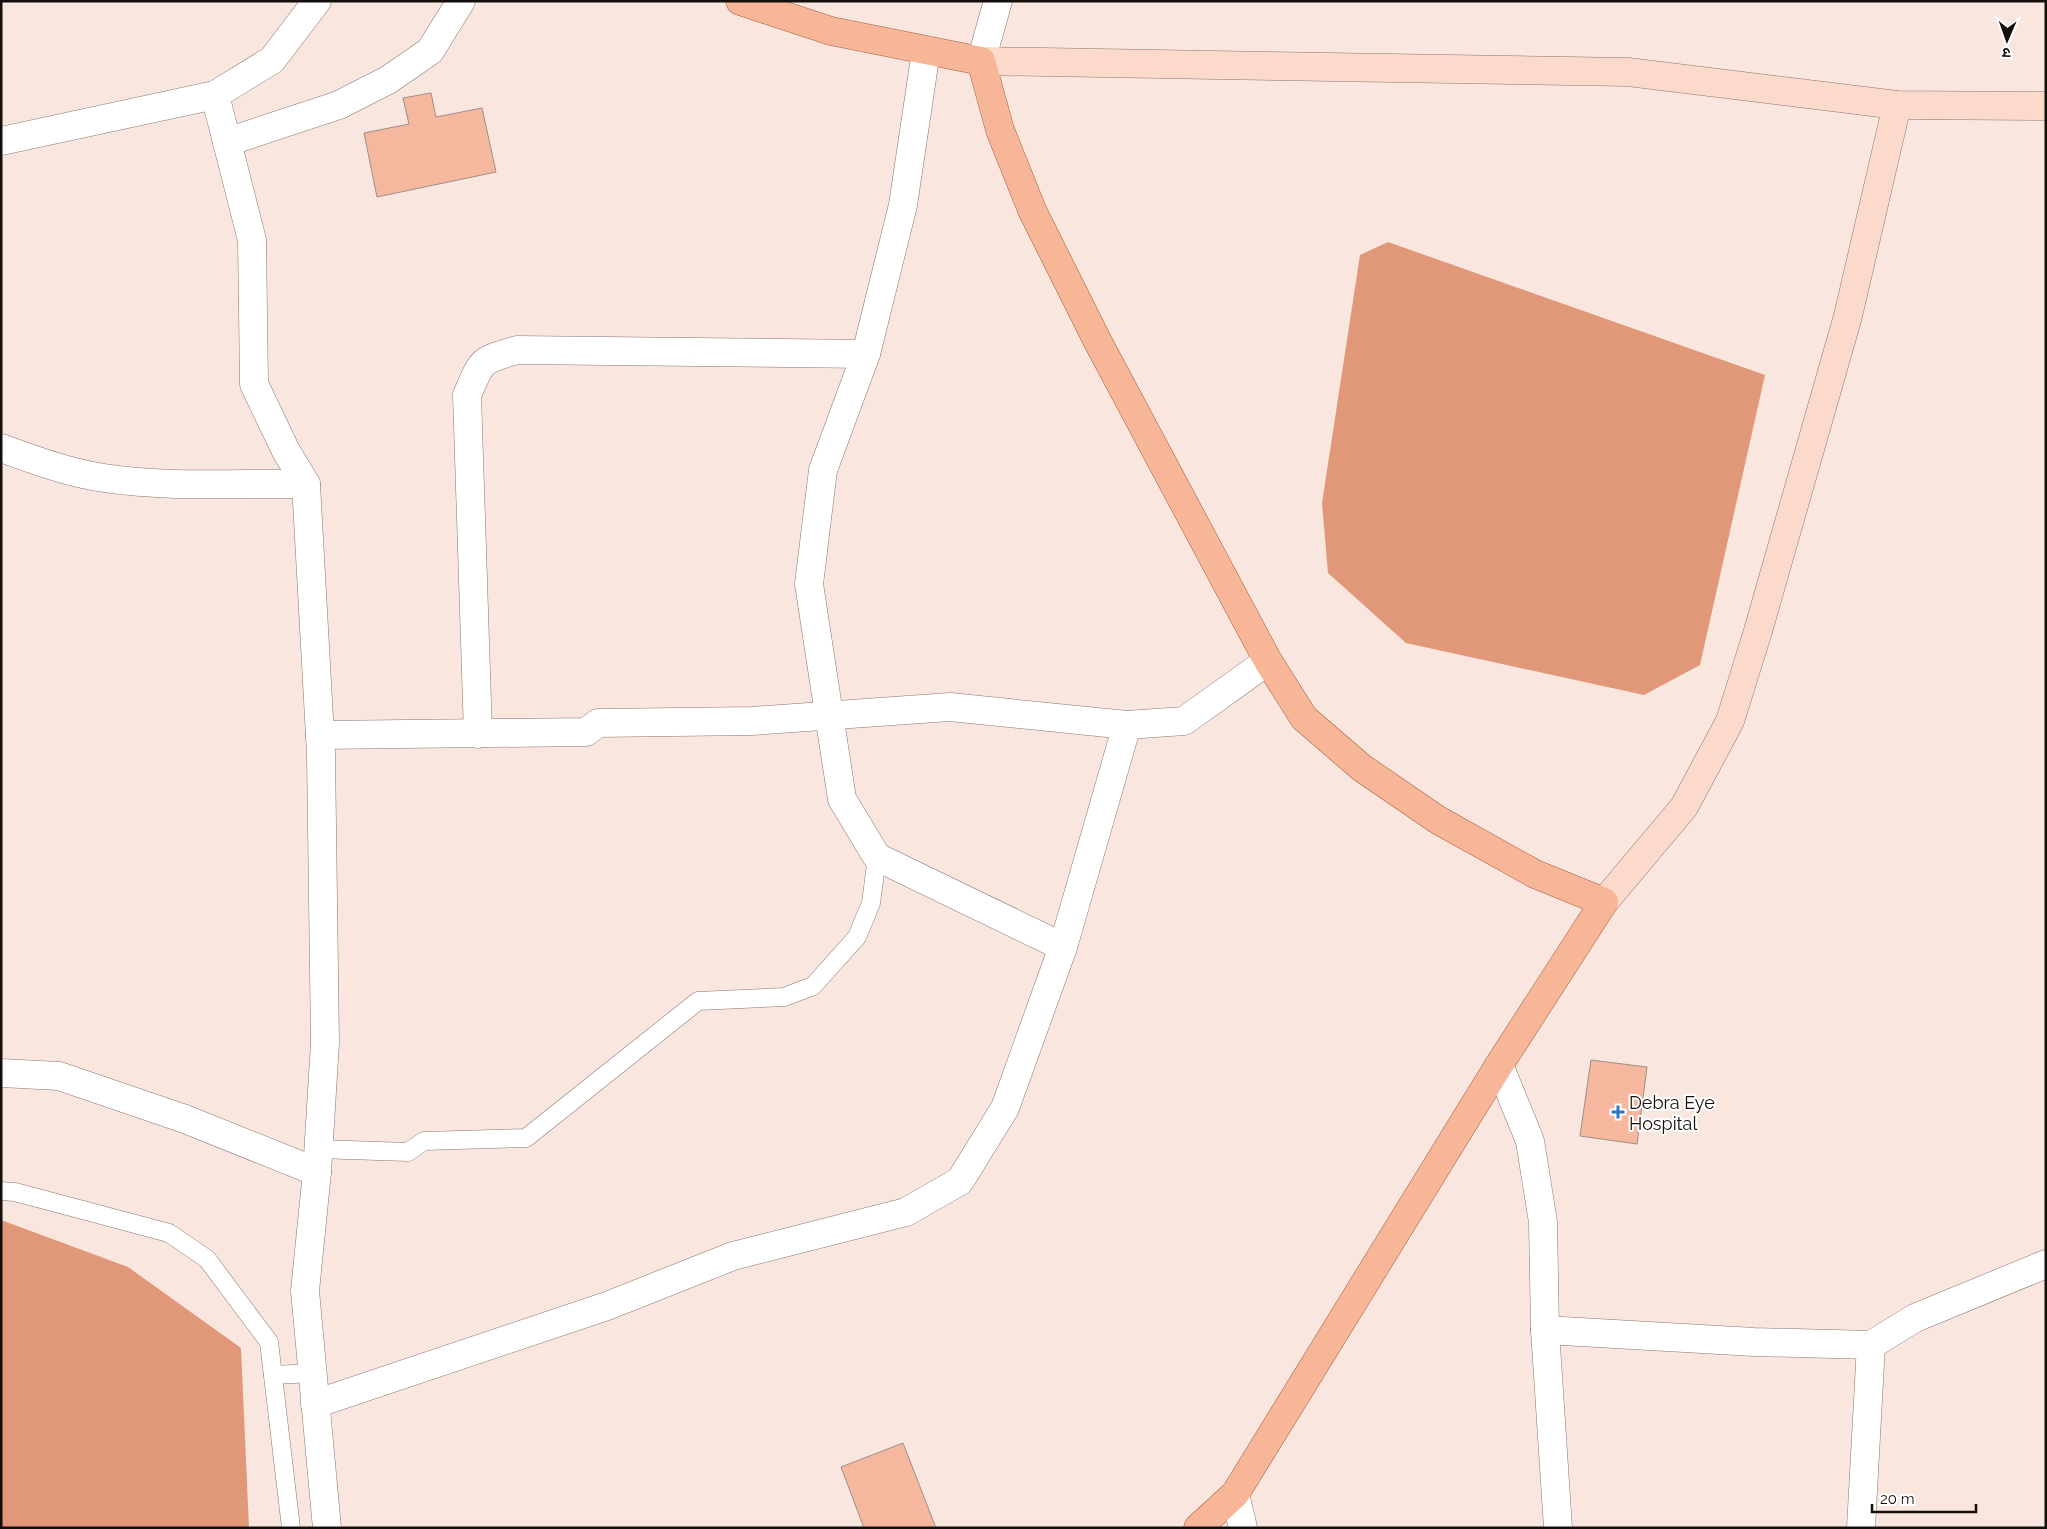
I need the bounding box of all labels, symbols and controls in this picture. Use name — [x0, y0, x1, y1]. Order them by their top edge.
north arrow — [1982, 15, 2032, 65]
text: उ — [2001, 45, 2011, 61]
place label: Debra Eye Hospital — [1629, 1092, 1715, 1134]
marker: Debra Eye Hospital — [1611, 1105, 1625, 1119]
scale bar — [1872, 1482, 1976, 1514]
text: 20 m — [1880, 1490, 1915, 1508]

